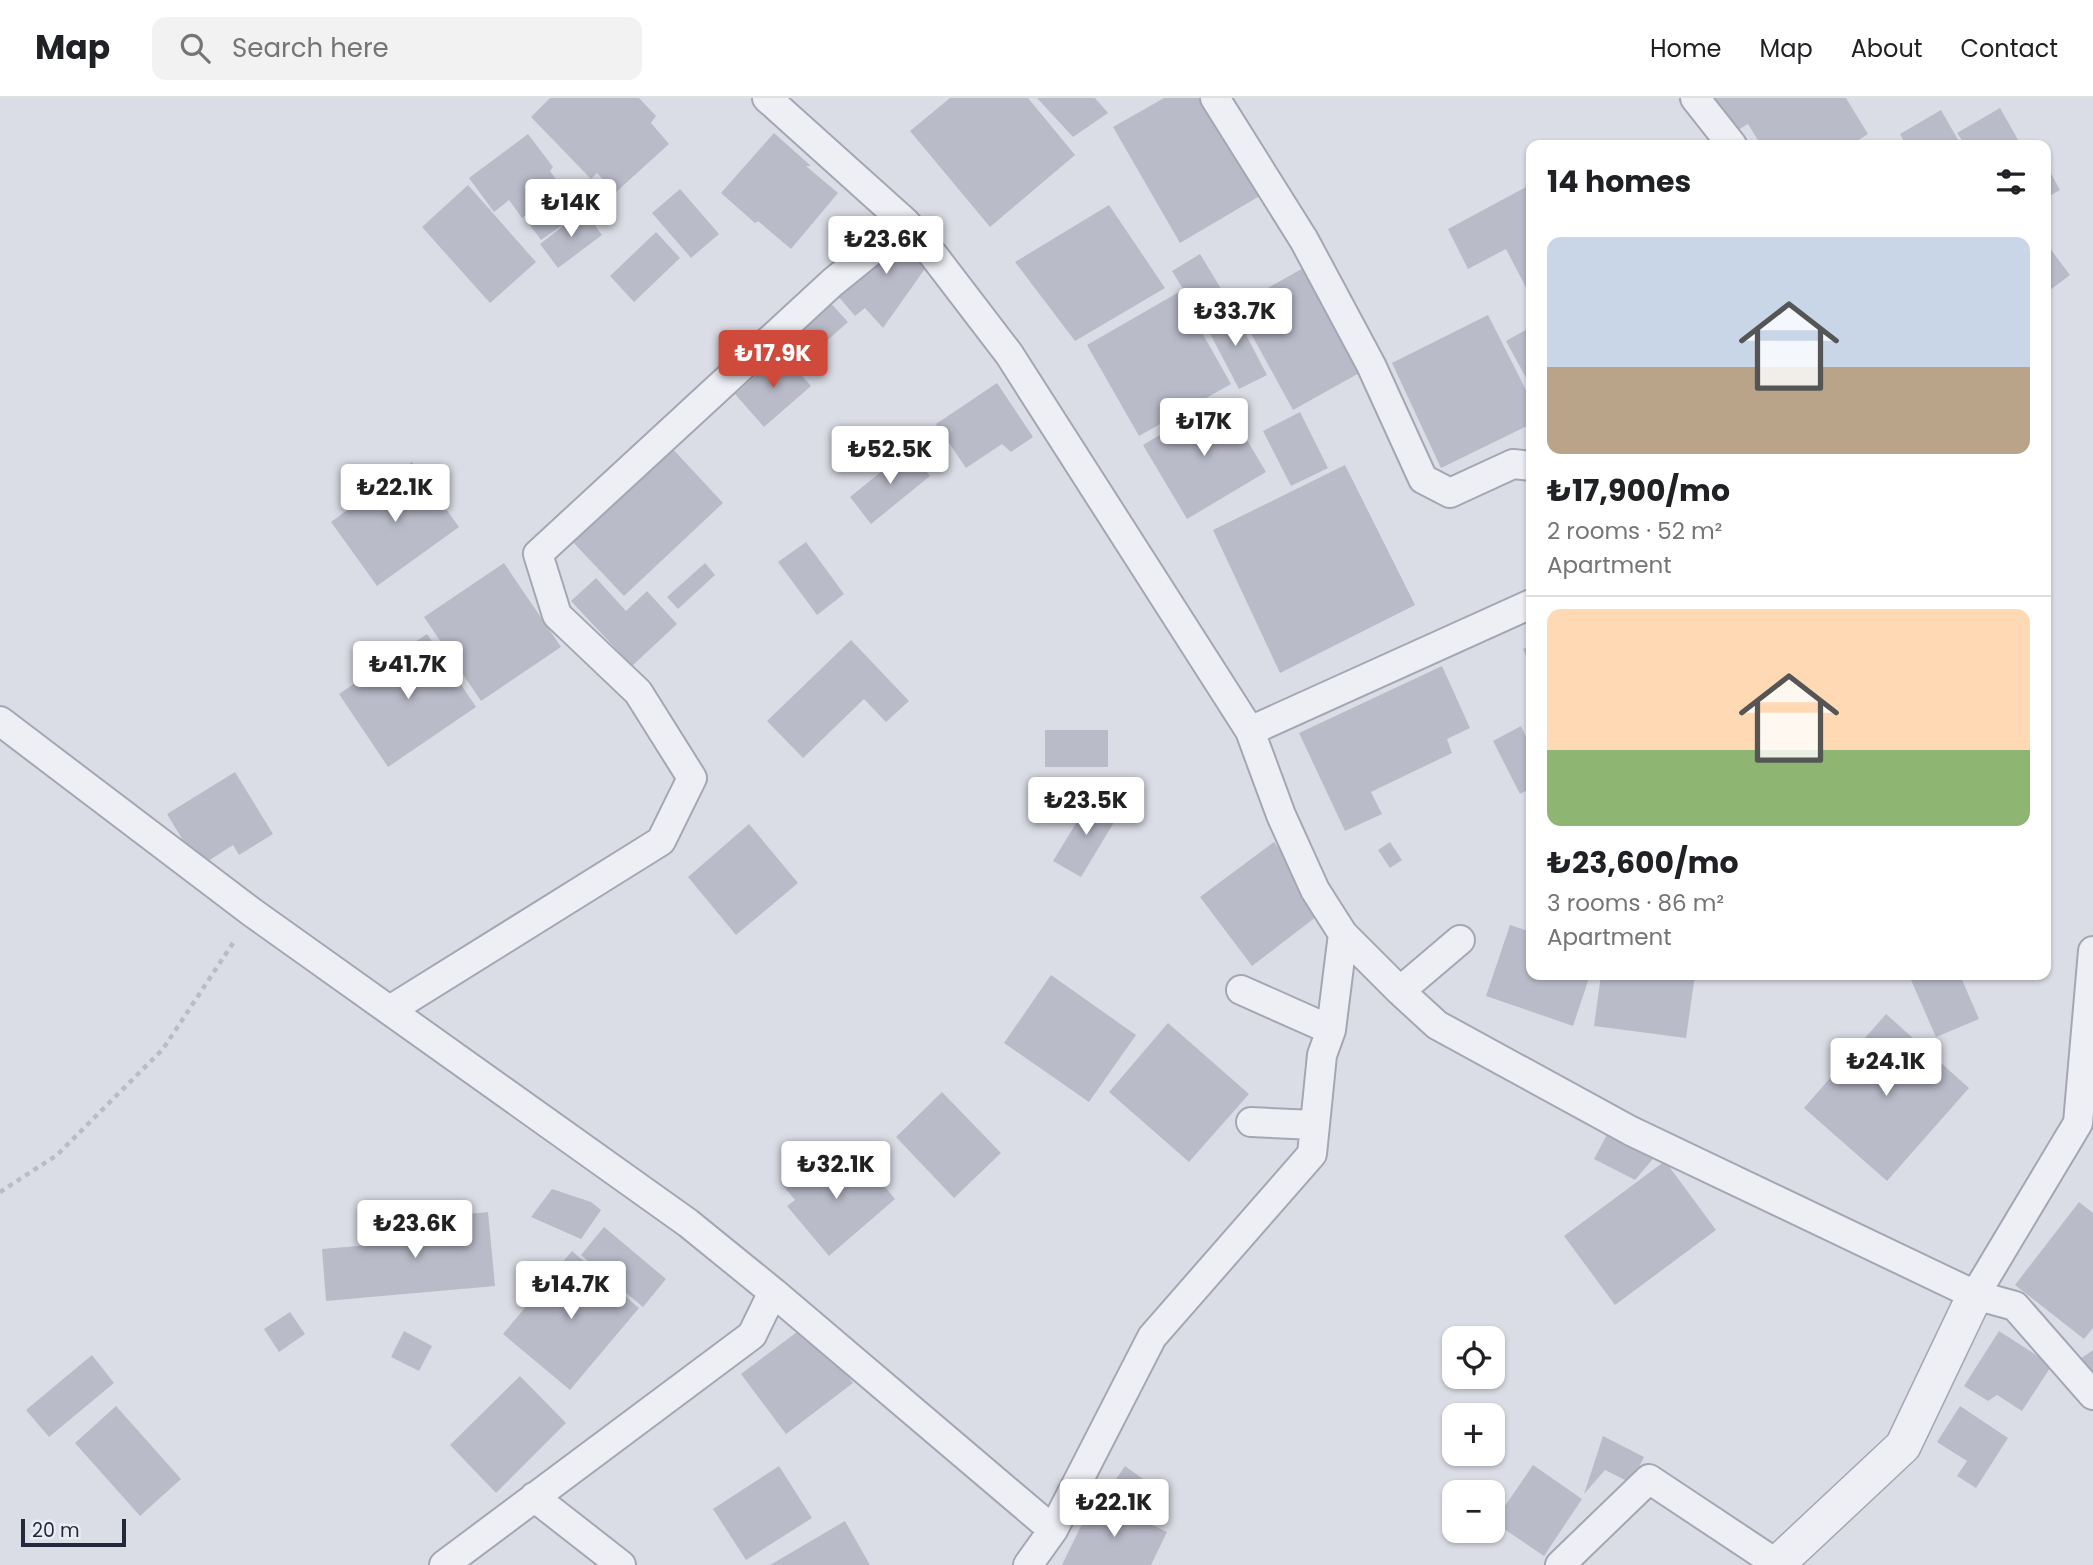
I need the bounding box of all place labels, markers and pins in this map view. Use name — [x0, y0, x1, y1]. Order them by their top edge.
pin: ₺14K — [530, 180, 612, 239]
pin: ₺23.6K — [829, 216, 943, 276]
pin: ₺33.7K — [1178, 288, 1292, 348]
pin: ₺17.9K — [716, 330, 830, 390]
pin: ₺17K — [1163, 398, 1245, 458]
pin: ₺52.5K — [833, 426, 947, 486]
pin: ₺22.1K — [338, 464, 452, 524]
pin: ₺41.7K — [351, 642, 465, 701]
pin: ₺23.5K — [1029, 778, 1143, 837]
pin: ₺24.1K — [1829, 1038, 1943, 1098]
pin: ₺32.1K — [779, 1142, 893, 1201]
pin: ₺23.6K — [358, 1200, 472, 1260]
pin: ₺14.7K — [514, 1262, 628, 1321]
pin: ₺22.1K — [1057, 1480, 1171, 1539]

